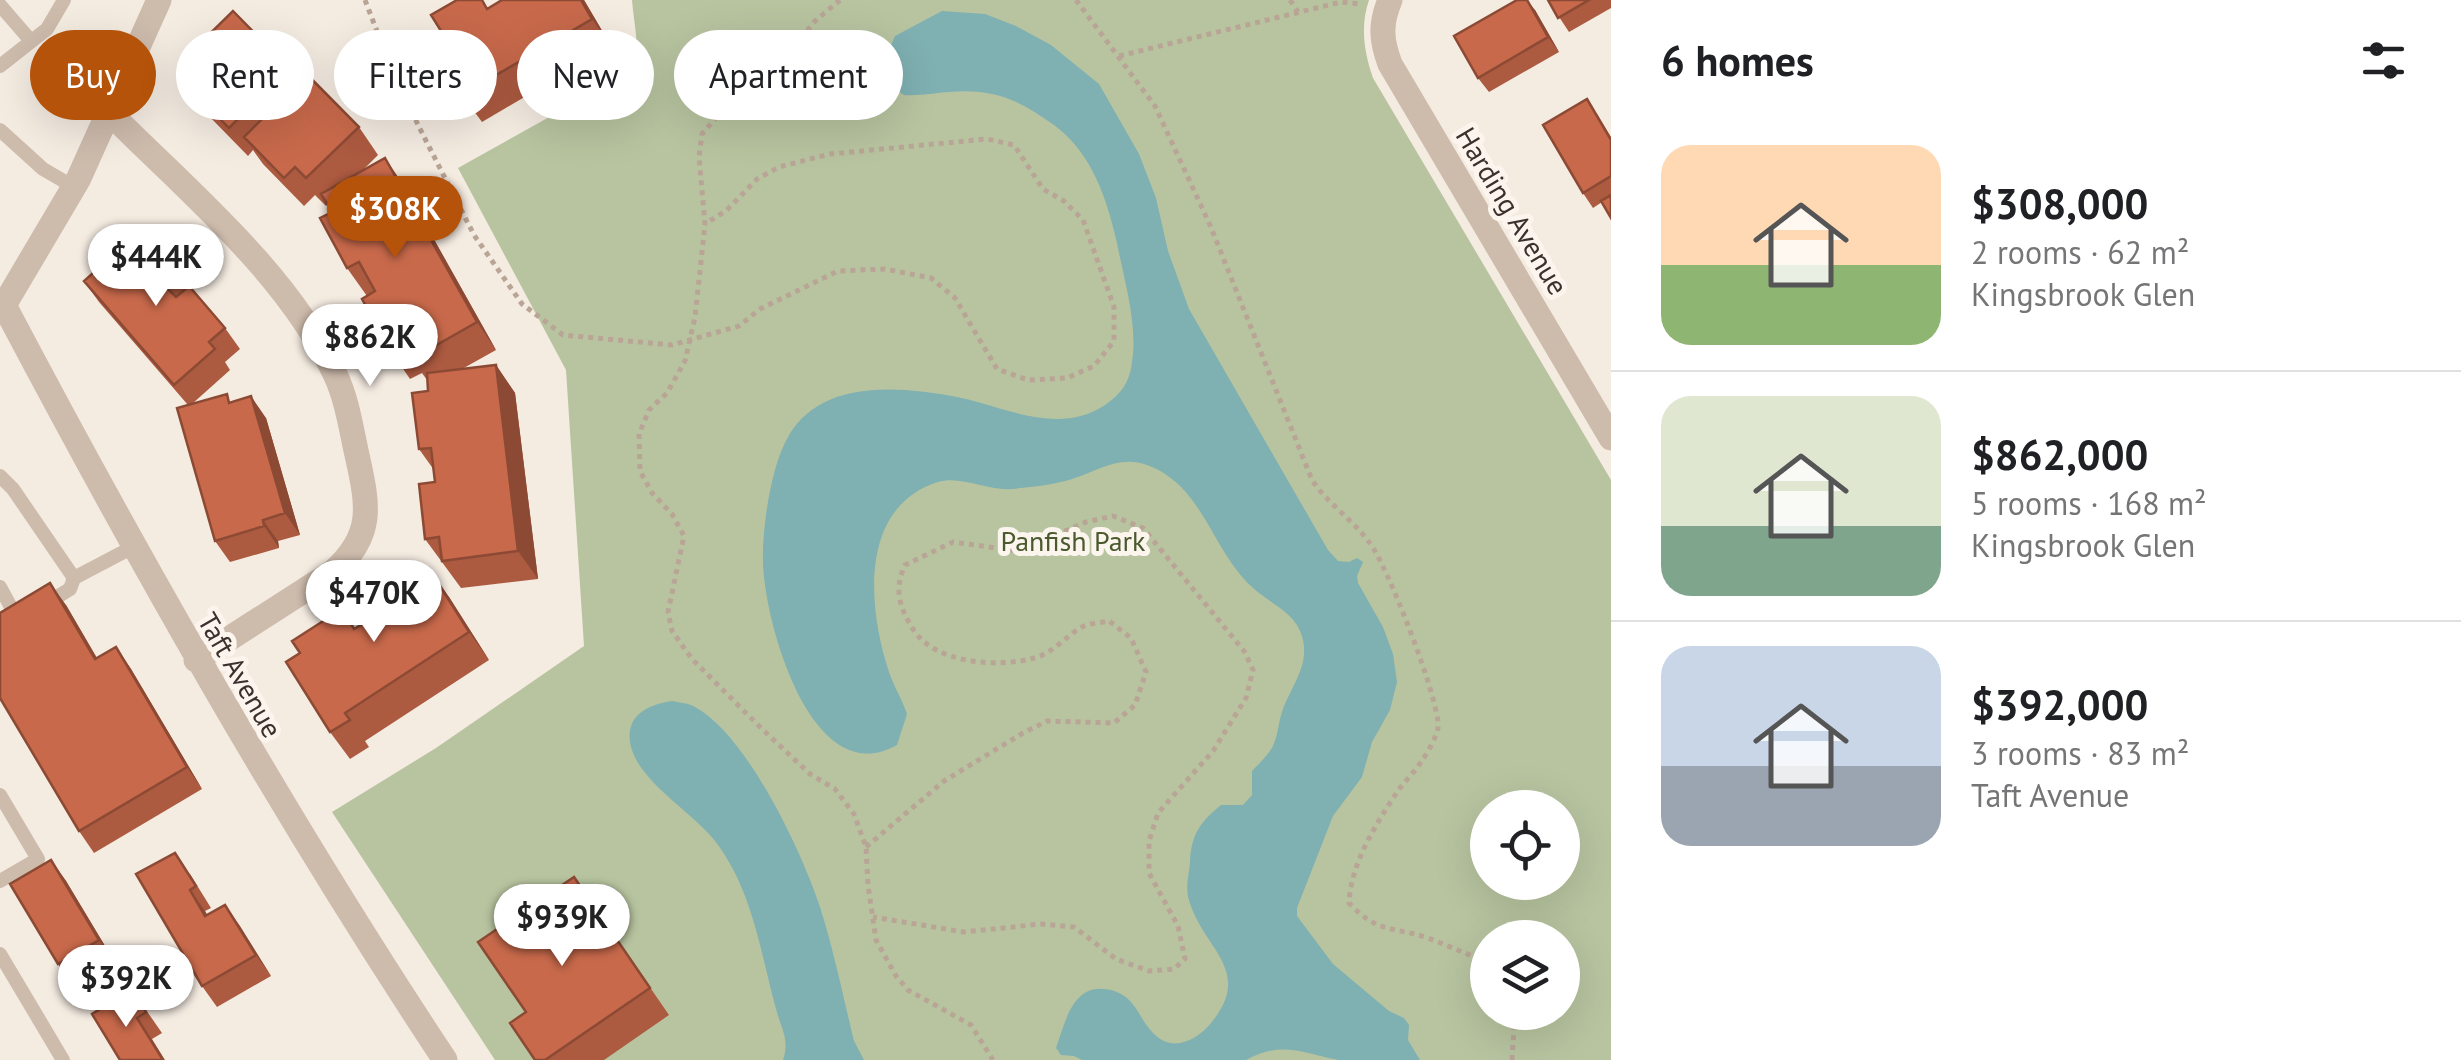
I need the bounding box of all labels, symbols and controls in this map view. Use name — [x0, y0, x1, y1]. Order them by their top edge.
chip: Buy — [30, 30, 156, 120]
chip: Rent — [176, 30, 314, 120]
chip: Filters — [334, 30, 497, 120]
chip: New — [517, 30, 654, 120]
chip: Apartment — [674, 30, 903, 120]
text: 6 homes — [1661, 33, 1814, 88]
icon: filters — [2356, 33, 2411, 88]
street label: Harding Avenue — [1448, 120, 1577, 301]
pin: $308K — [325, 176, 465, 261]
text: $308,000 — [1971, 176, 2148, 231]
icon: home — [1741, 185, 1861, 305]
text: $308K — [349, 187, 441, 229]
pin: $444K — [86, 224, 226, 309]
text: 2 rooms · 62 m² — [1971, 231, 2189, 273]
text: $444K — [110, 235, 202, 277]
text: Kingsbrook Glen — [1971, 273, 2195, 315]
pin: $862K — [300, 304, 440, 389]
text: $862K — [324, 315, 416, 357]
text: $862,000 — [1971, 427, 2148, 482]
icon: home — [1741, 436, 1861, 556]
text: 5 rooms · 168 m² — [1971, 482, 2207, 524]
park label: Panfish Park — [1000, 522, 1146, 559]
text: Kingsbrook Glen — [1971, 524, 2195, 566]
pin: $470K — [304, 560, 444, 645]
text: $470K — [328, 571, 420, 613]
street label: Taft Avenue — [190, 606, 291, 744]
text: $392,000 — [1971, 677, 2148, 732]
icon: home — [1741, 686, 1861, 806]
text: 3 rooms · 83 m² — [1971, 732, 2189, 774]
text: Taft Avenue — [1971, 774, 2129, 816]
map controls — [1470, 790, 1580, 1030]
button: locate — [1470, 790, 1580, 900]
pin: $939K — [492, 884, 632, 969]
text: $939K — [516, 895, 608, 937]
button: layers — [1470, 920, 1580, 1030]
pin: $392K — [56, 945, 196, 1030]
text: $392K — [80, 956, 172, 998]

